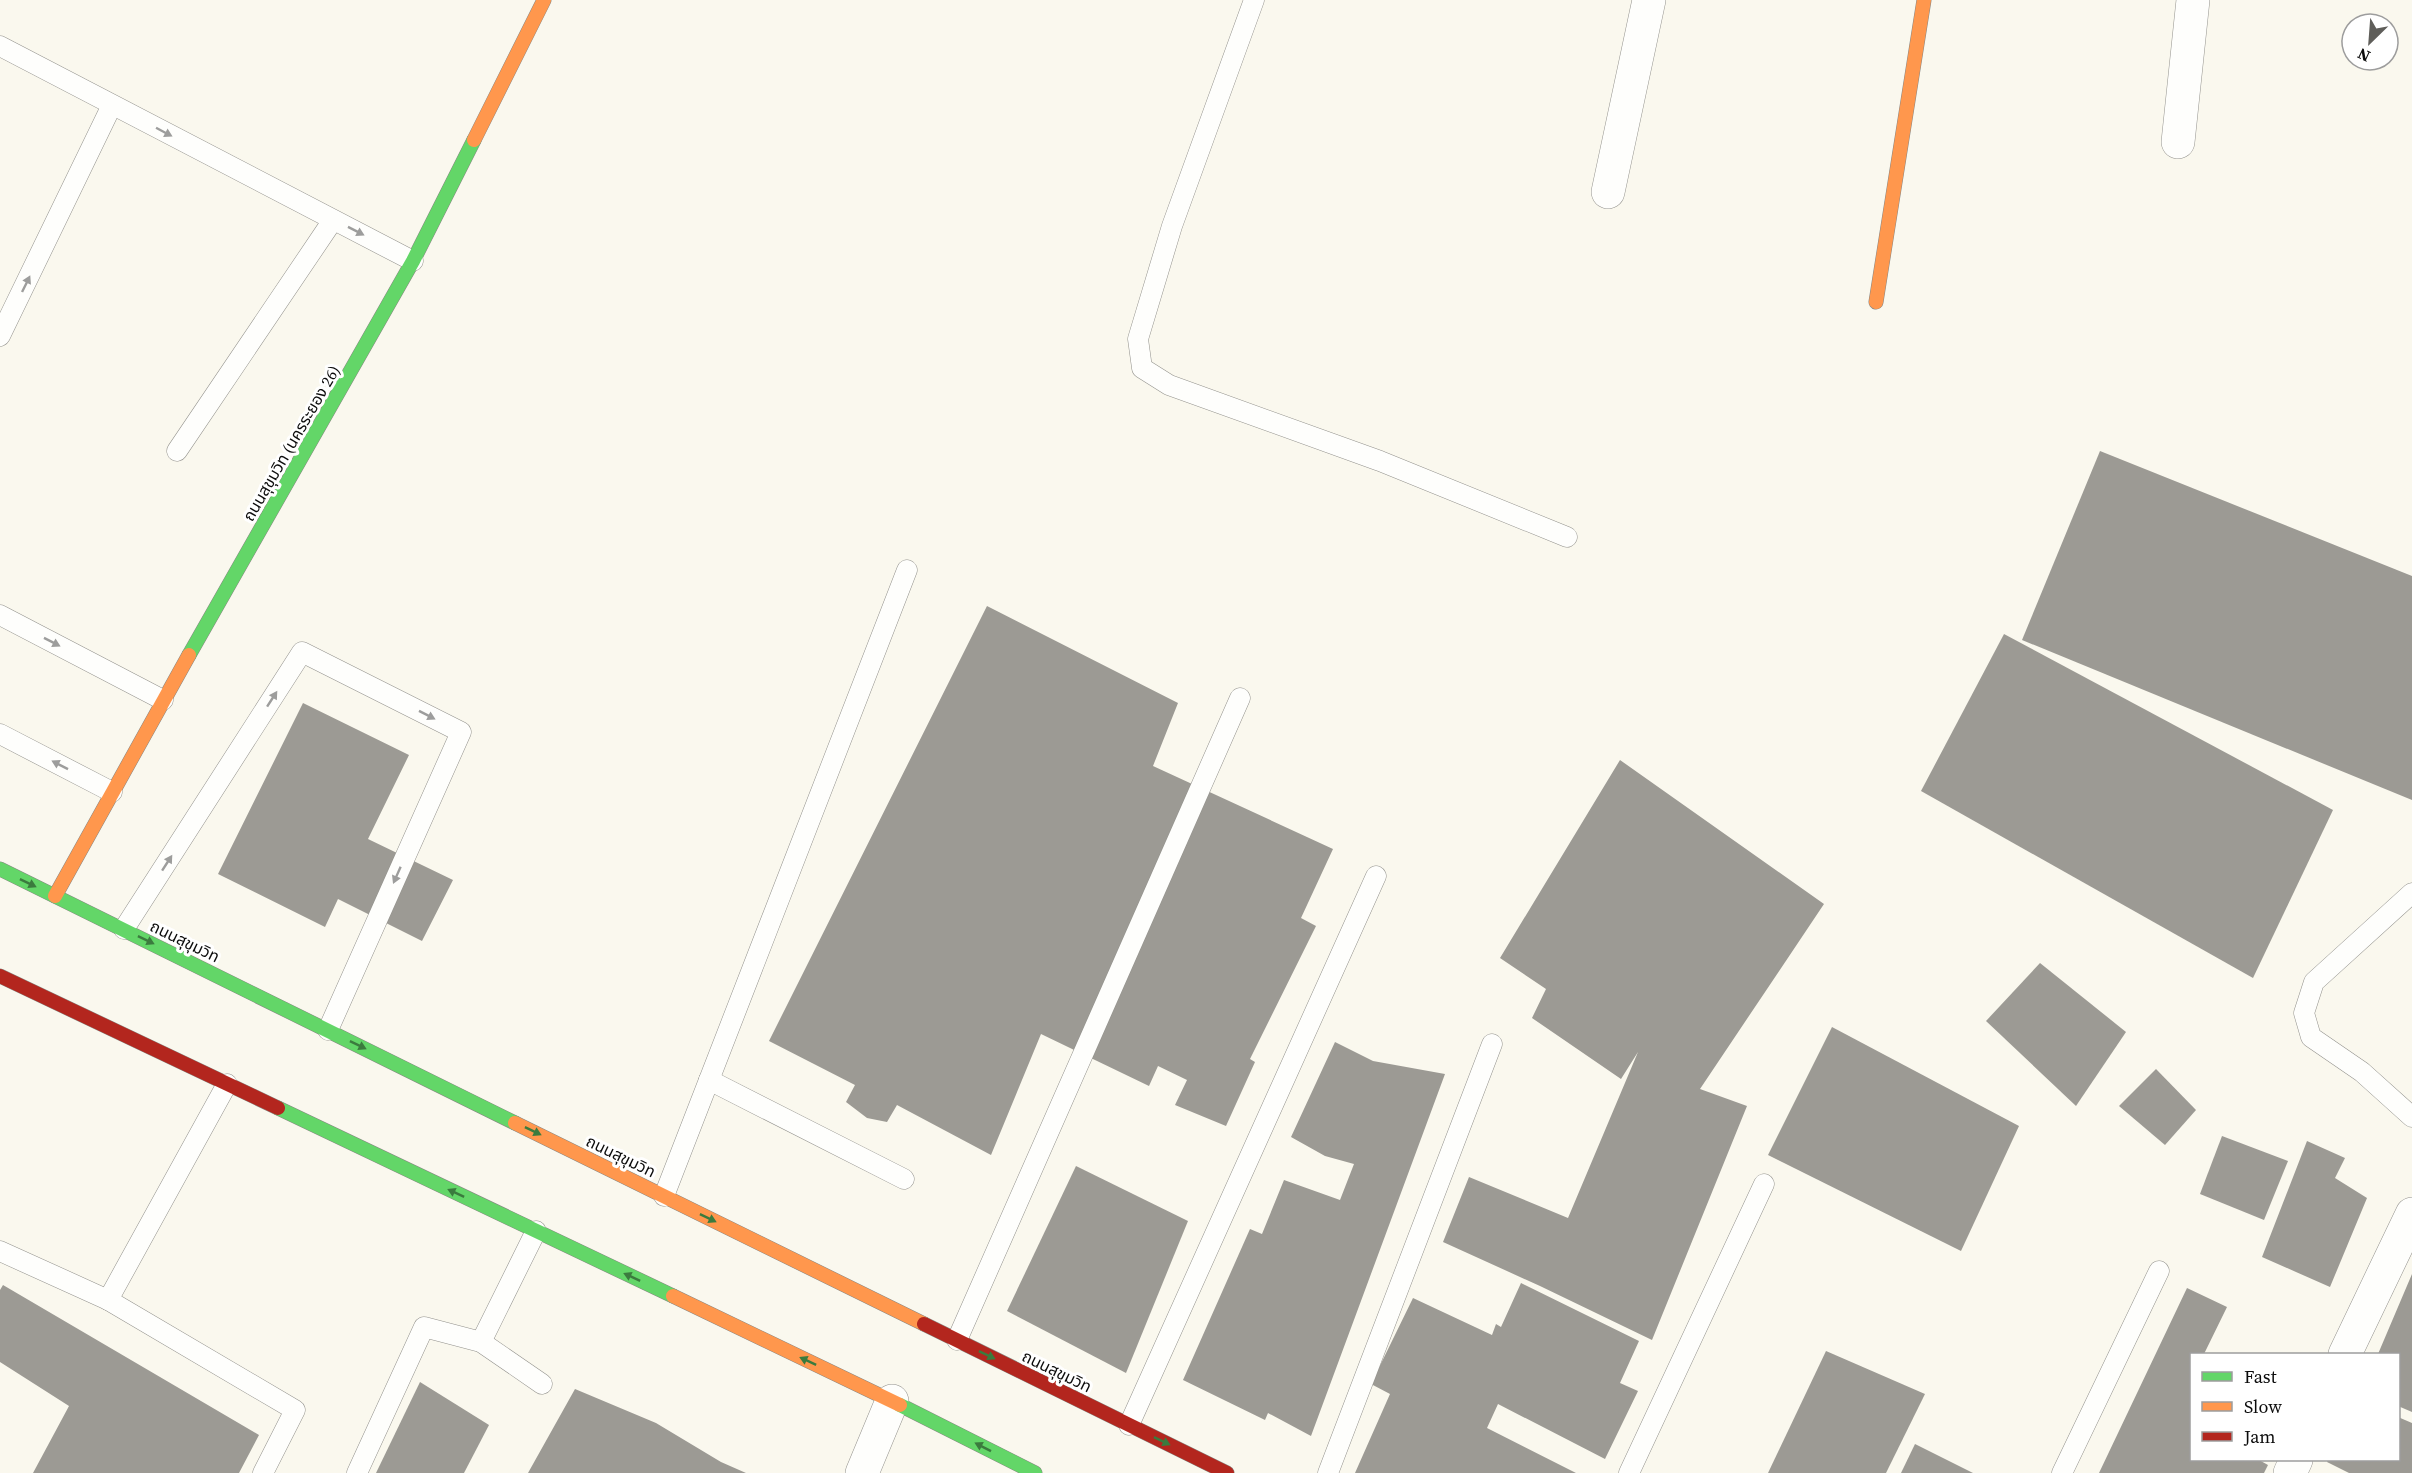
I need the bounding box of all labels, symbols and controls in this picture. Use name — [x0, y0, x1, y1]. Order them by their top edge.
north arrow — [2340, 12, 2400, 72]
text: N — [2353, 43, 2374, 68]
one-way arrow — [155, 126, 173, 136]
one-way arrow — [347, 227, 364, 236]
one-way arrow — [21, 275, 30, 292]
street label: ถนนสุขุมวิท (นครระยอง 26) — [237, 361, 345, 525]
one-way arrow — [43, 636, 61, 646]
one-way arrow — [267, 691, 278, 707]
one-way arrow — [419, 710, 436, 720]
one-way arrow — [52, 761, 69, 770]
one-way arrow — [161, 854, 172, 871]
one-way arrow — [392, 867, 402, 885]
one-way arrow — [19, 878, 36, 887]
street label: ถนนสุขุมวิท — [147, 915, 223, 967]
one-way arrow — [137, 936, 154, 945]
one-way arrow — [350, 1041, 367, 1050]
one-way arrow — [525, 1127, 542, 1136]
street label: ถนนสุขุมวิท — [583, 1130, 659, 1182]
one-way arrow — [447, 1189, 464, 1198]
one-way arrow — [700, 1213, 717, 1222]
one-way arrow — [623, 1272, 640, 1281]
street label: ถนนสุขุมวิท — [1019, 1345, 1095, 1397]
one-way arrow — [979, 1351, 996, 1360]
legend — [2190, 1353, 2400, 1461]
one-way arrow — [799, 1356, 816, 1365]
text: Fast — [2244, 1364, 2277, 1389]
text: Slow — [2244, 1394, 2282, 1419]
text: Jam — [2243, 1424, 2276, 1449]
one-way arrow — [1154, 1437, 1171, 1446]
one-way arrow — [974, 1442, 991, 1451]

